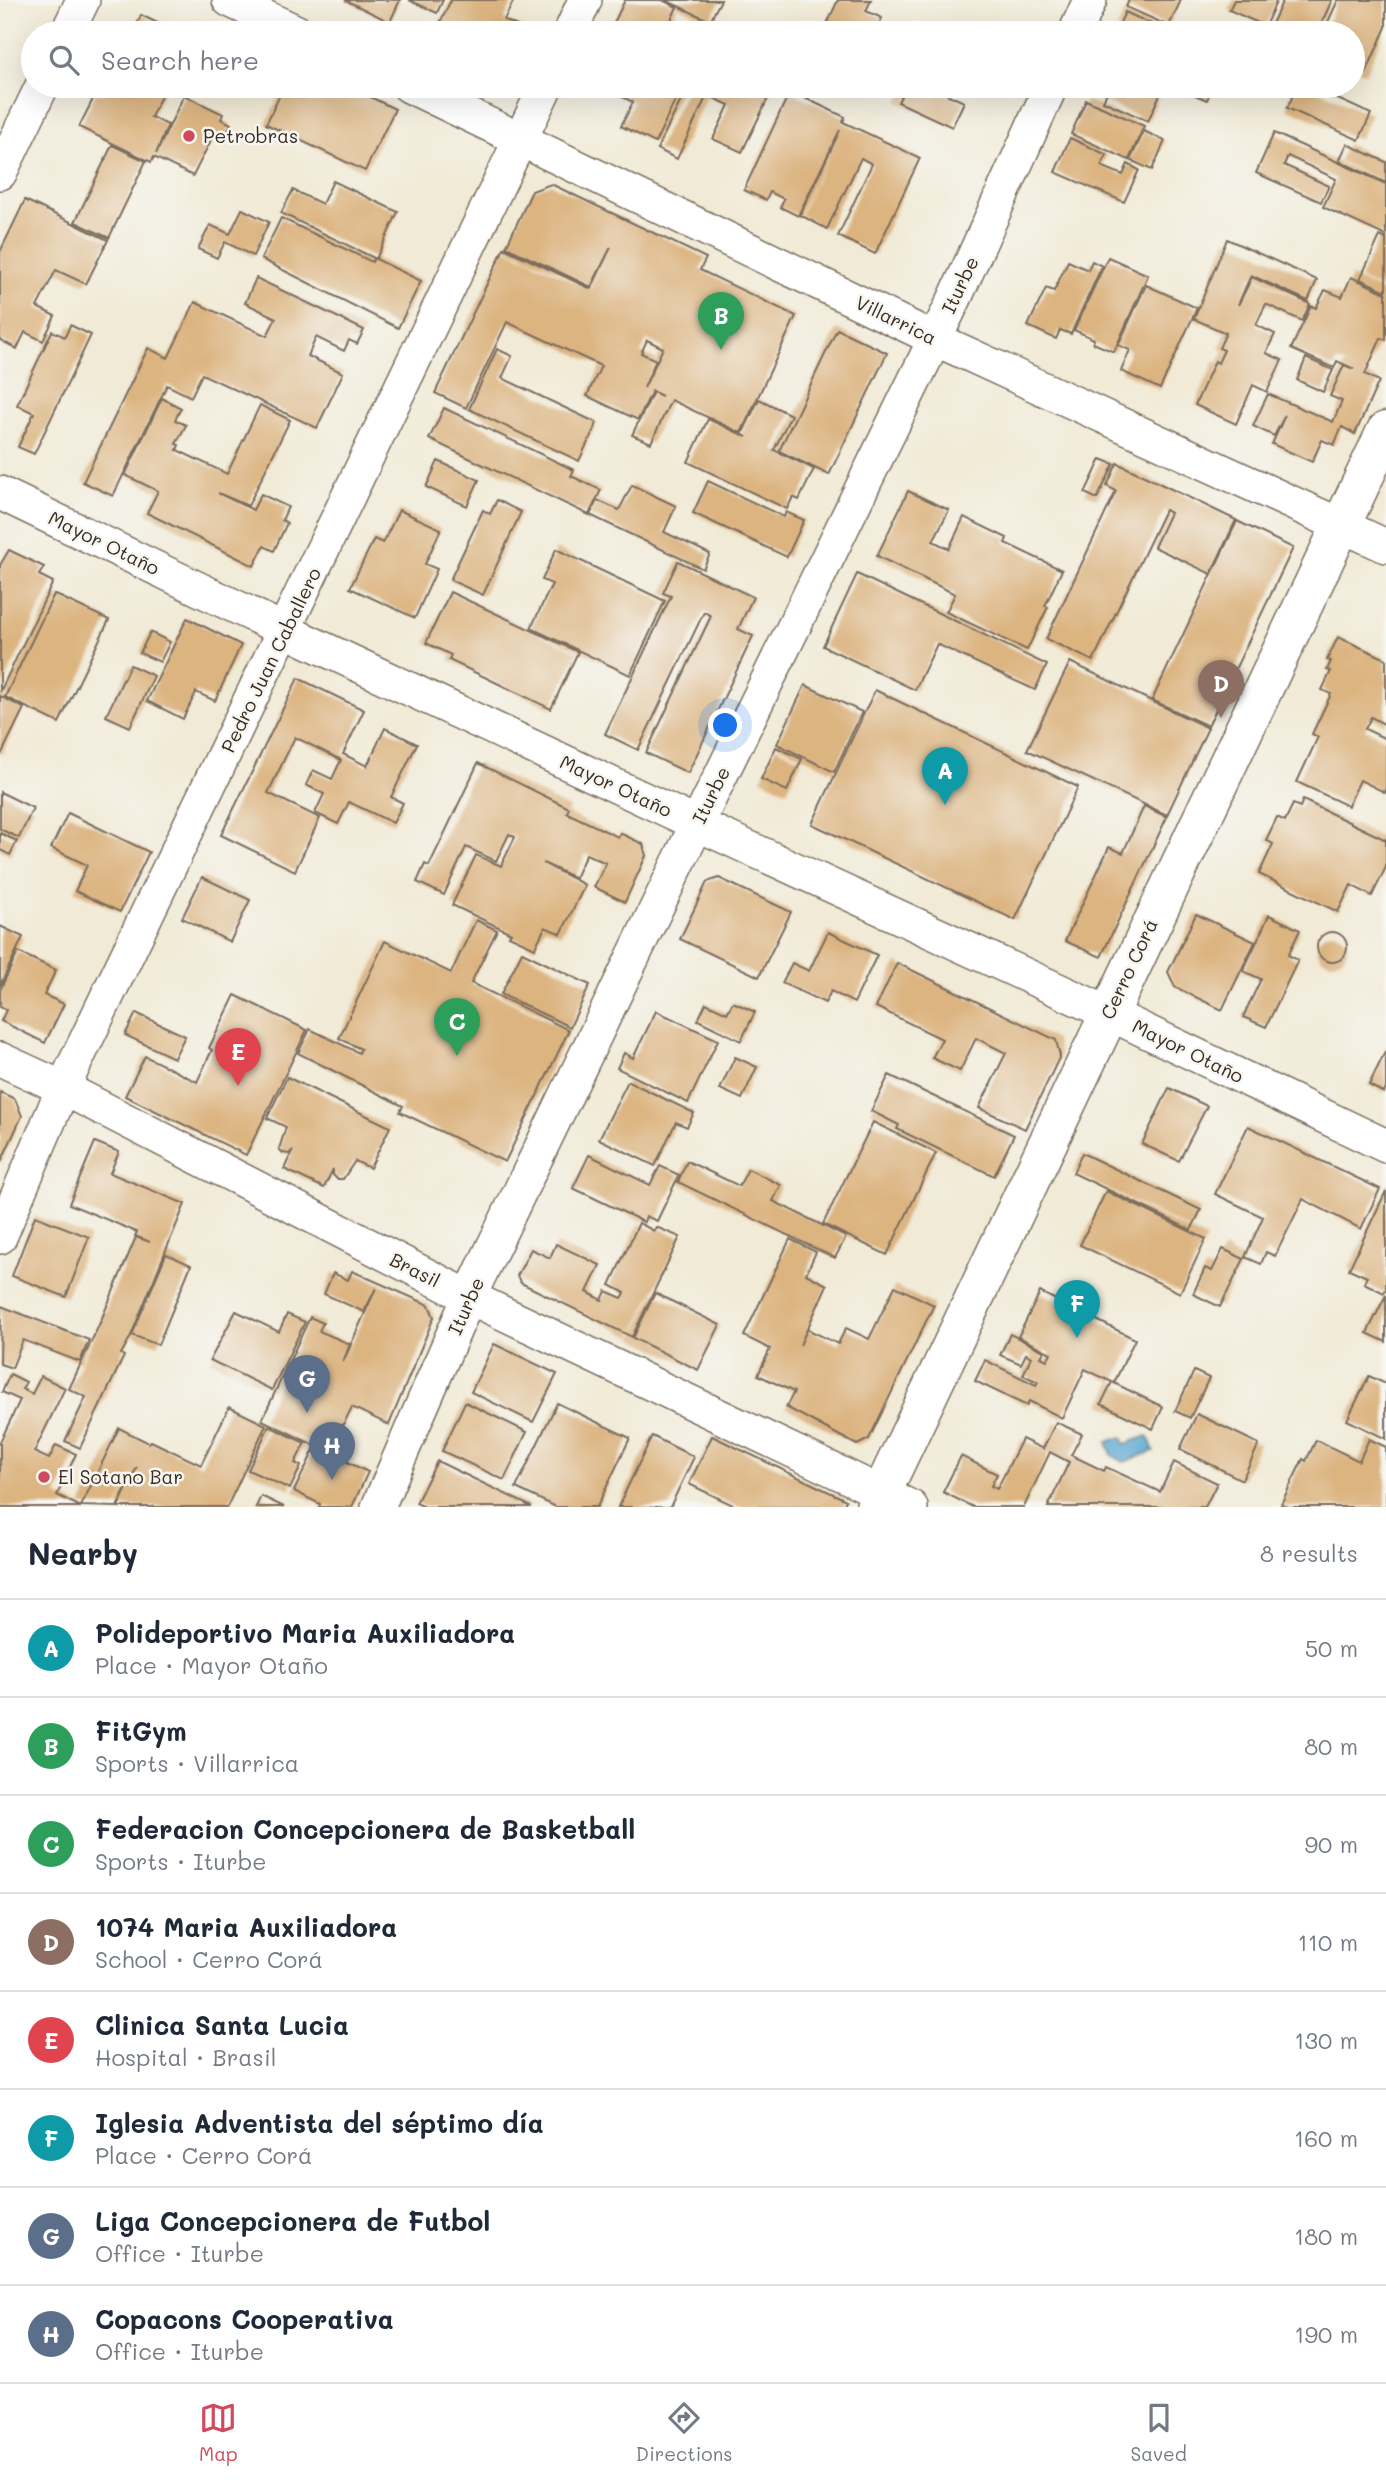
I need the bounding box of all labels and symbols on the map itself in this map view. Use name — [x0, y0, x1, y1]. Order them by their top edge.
place label: Petrobras — [203, 123, 298, 148]
marker: Petrobras — [181, 128, 197, 144]
street label: Iturbe — [935, 252, 984, 317]
street label: Villarrica — [852, 289, 941, 350]
pin: B — [698, 292, 744, 350]
street label: Mayor Otaño — [44, 505, 164, 580]
street label: Pedro Juan Caballero — [215, 563, 326, 756]
pin: D — [1198, 660, 1244, 718]
your location — [708, 708, 742, 742]
pin: A — [922, 747, 968, 805]
street label: Mayor Otaño — [556, 749, 676, 822]
street label: Iturbe — [686, 762, 735, 827]
street label: Cerro Corá — [1094, 915, 1163, 1023]
pin: C — [434, 998, 480, 1056]
street label: Mayor Otaño — [1128, 1013, 1248, 1088]
pin: E — [215, 1028, 261, 1086]
street label: Brasil — [386, 1246, 445, 1293]
street label: Iturbe — [442, 1273, 489, 1339]
pin: F — [1054, 1280, 1100, 1338]
pin: G — [284, 1355, 330, 1413]
pin: H — [309, 1422, 355, 1480]
place label: El Sotano Bar — [58, 1464, 183, 1489]
marker: El Sotano Bar — [36, 1469, 52, 1485]

